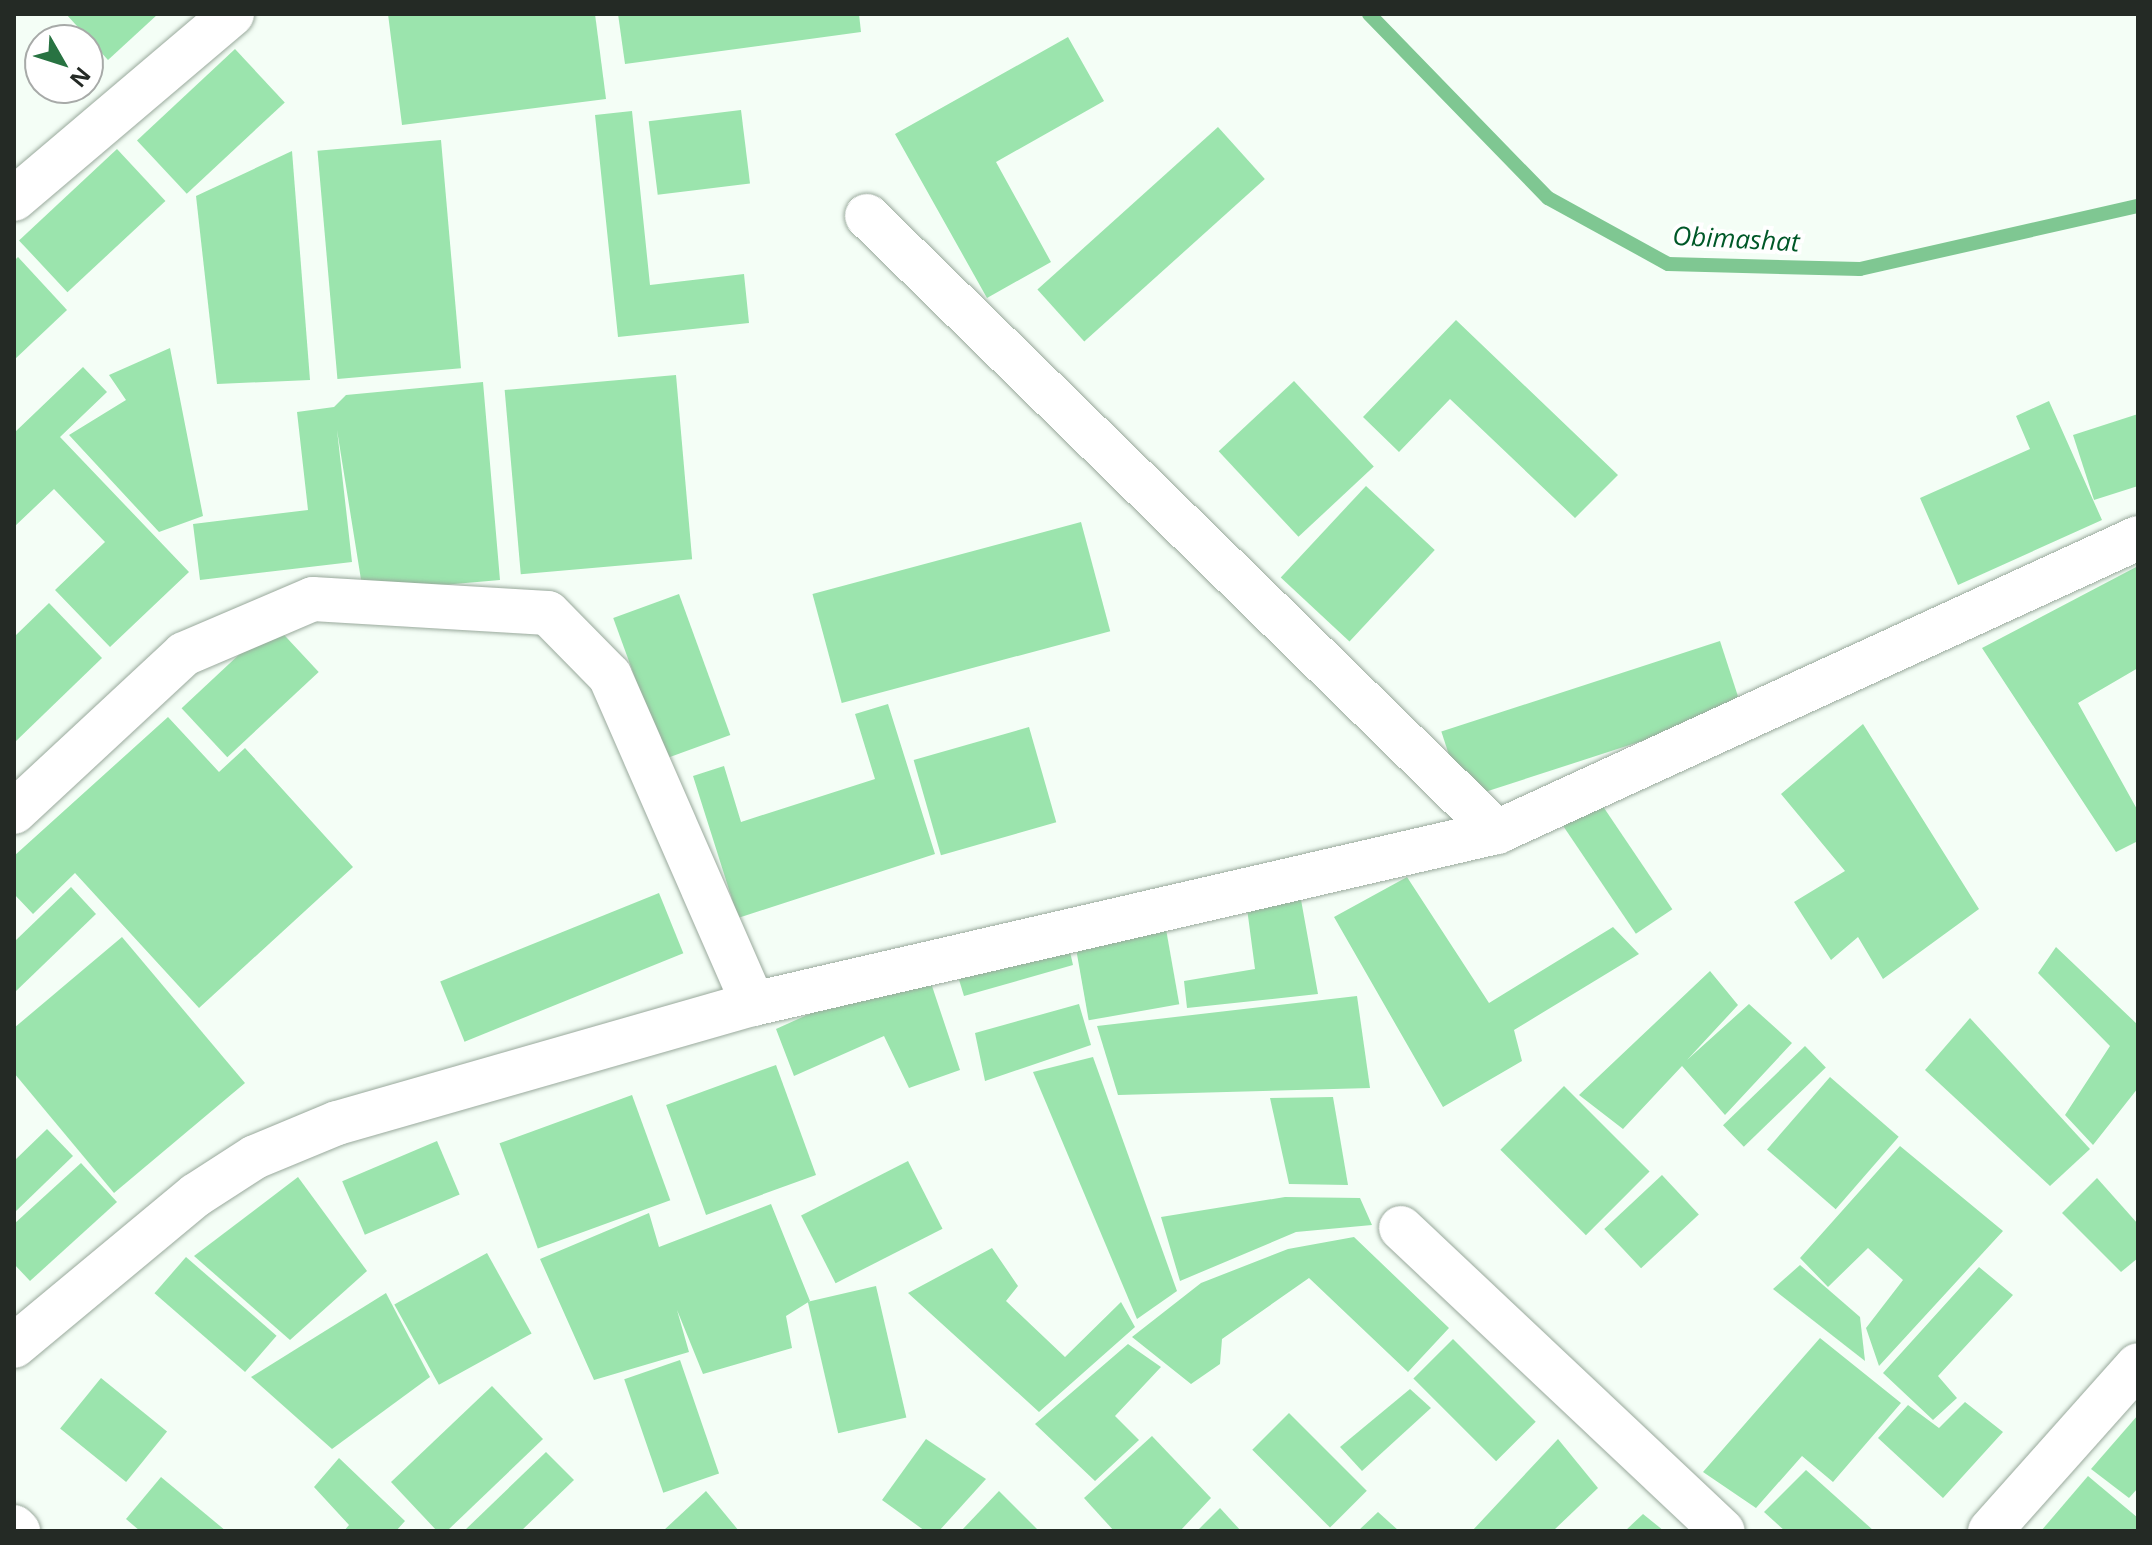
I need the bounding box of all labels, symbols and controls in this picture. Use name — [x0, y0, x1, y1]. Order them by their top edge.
north arrow — [24, 24, 104, 104]
text: N — [64, 61, 98, 94]
water label: Obimashat — [1672, 220, 1800, 258]

